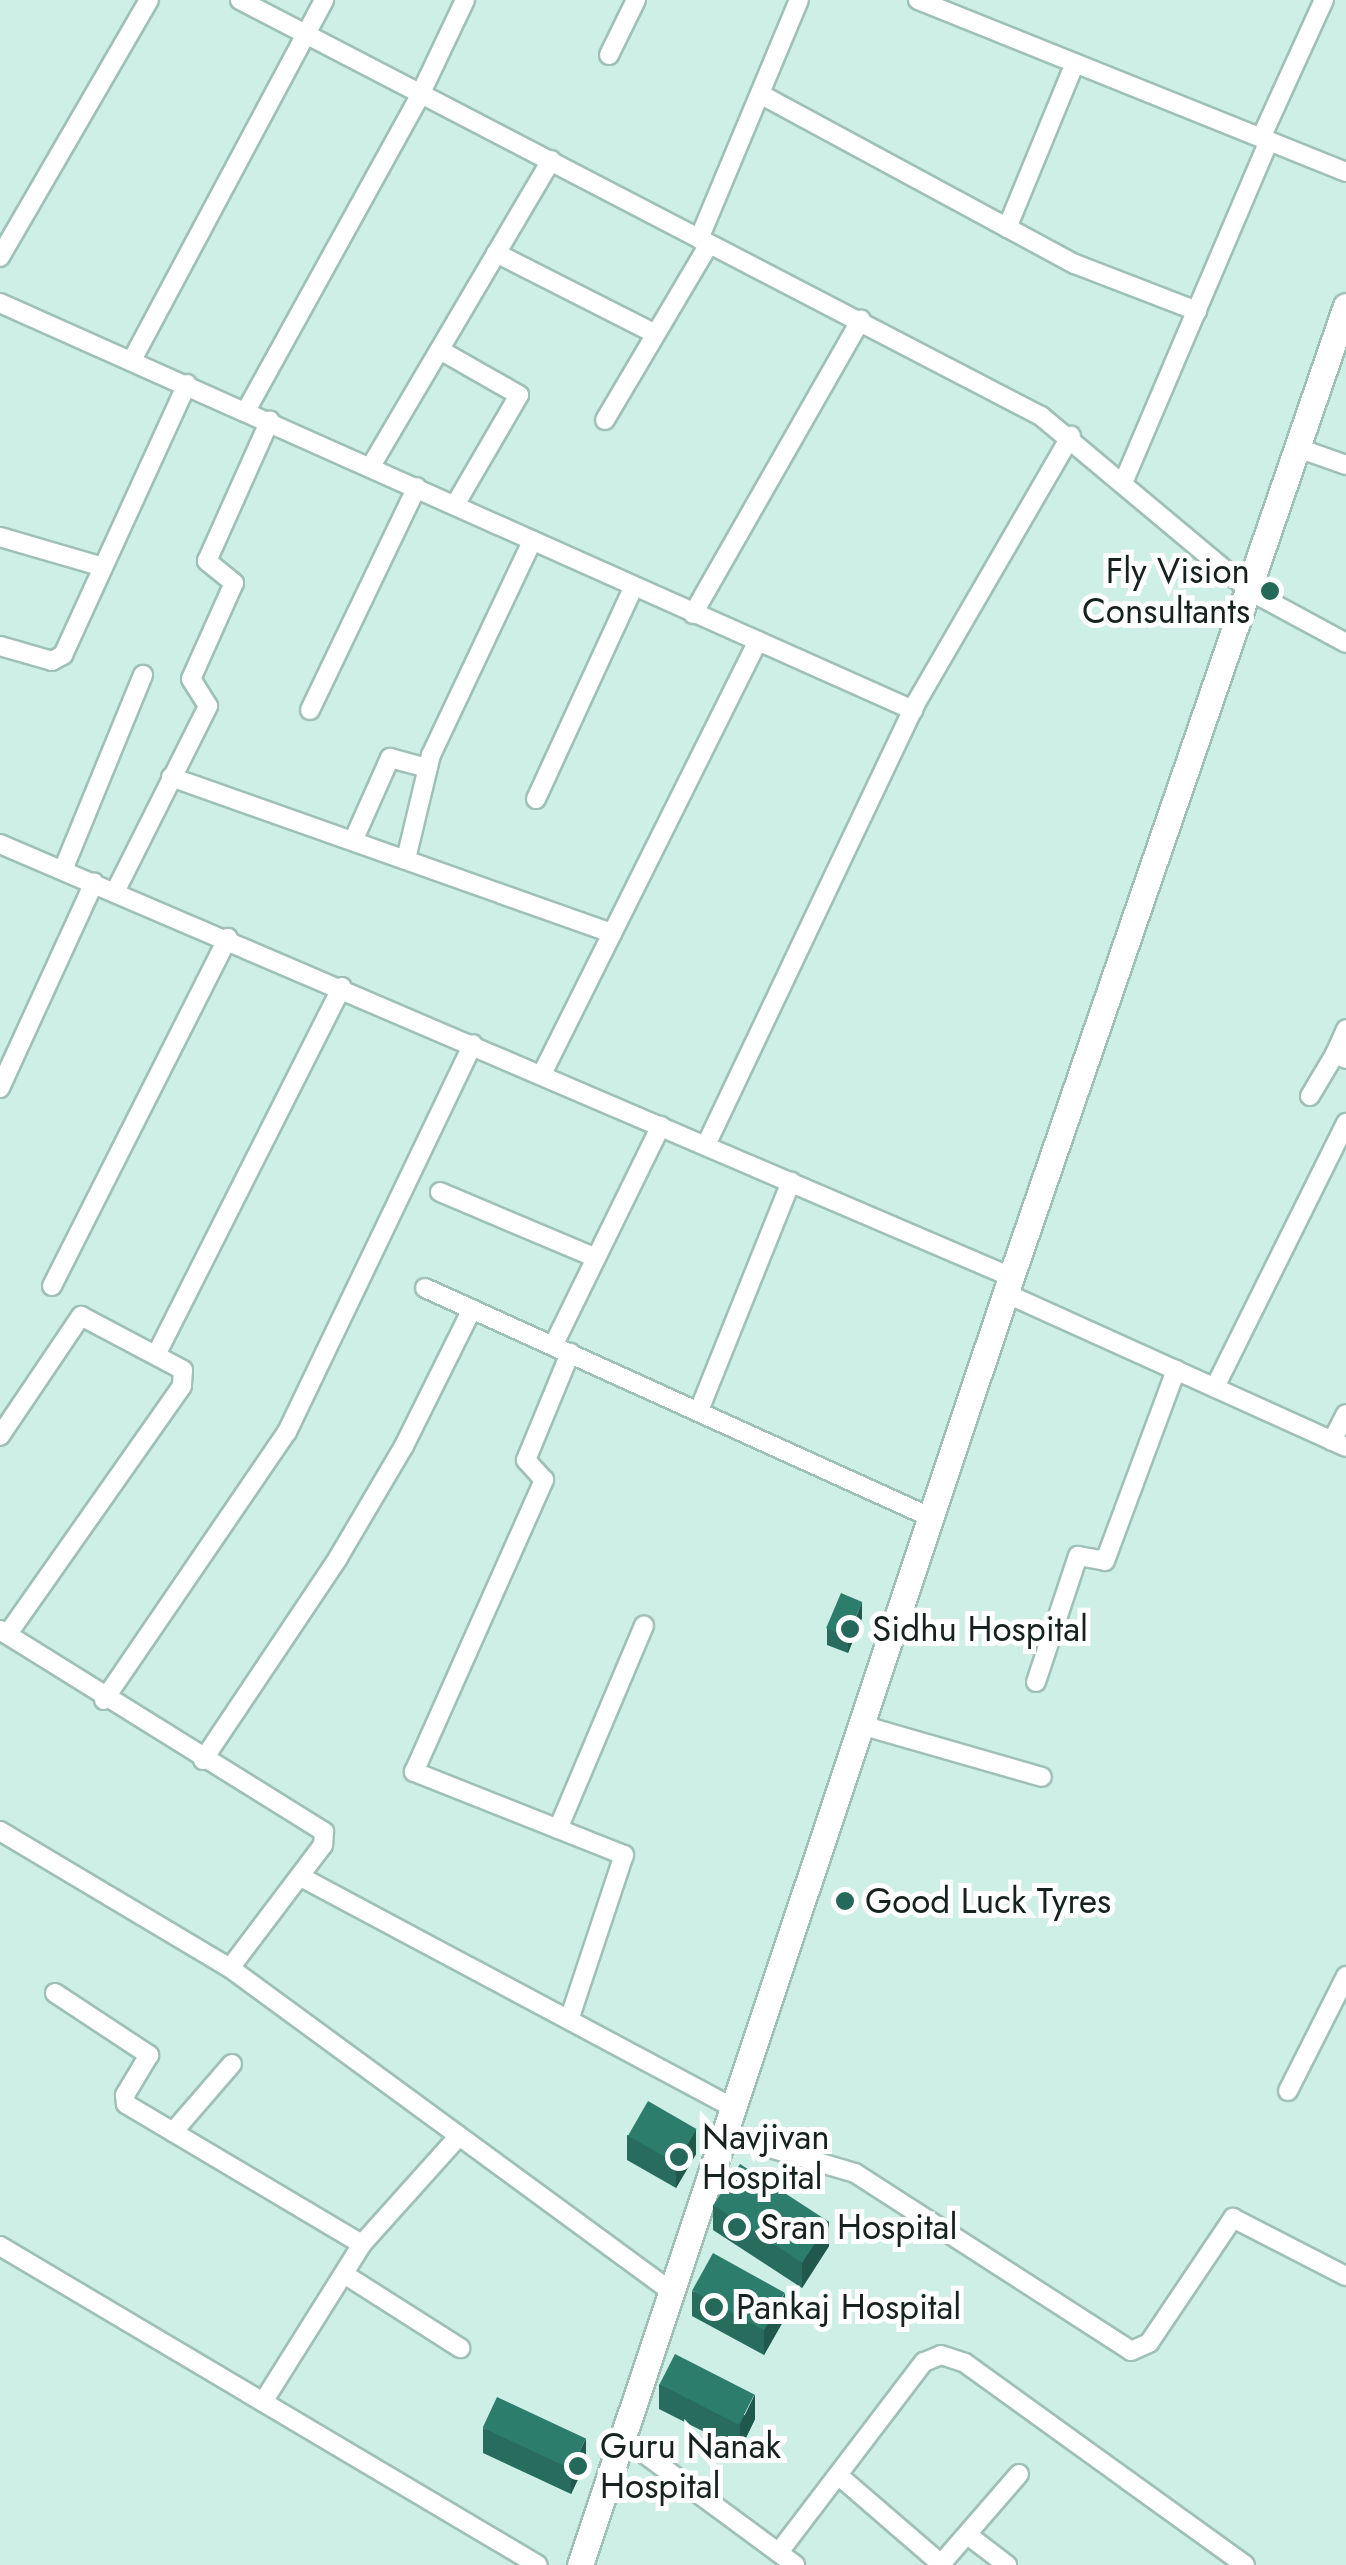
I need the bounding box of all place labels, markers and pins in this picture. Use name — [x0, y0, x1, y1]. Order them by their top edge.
place label: Fly Vision Consultants — [1082, 550, 1250, 632]
marker: Fly Vision Consultants — [1259, 580, 1281, 602]
place label: Sidhu Hospital — [872, 1608, 1088, 1650]
marker: Sidhu Hospital — [837, 1616, 863, 1642]
place label: Good Luck Tyres — [865, 1880, 1111, 1922]
marker: Good Luck Tyres — [834, 1890, 856, 1912]
place label: Navjivan Hospital — [702, 2116, 830, 2198]
marker: Navjivan Hospital — [666, 2144, 692, 2170]
place label: Sran Hospital — [760, 2206, 957, 2248]
marker: Sran Hospital — [724, 2214, 750, 2240]
place label: Pankaj Hospital — [736, 2286, 961, 2328]
marker: Pankaj Hospital — [701, 2294, 727, 2320]
place label: Guru Nanak Hospital — [600, 2425, 781, 2507]
marker: Guru Nanak Hospital — [565, 2453, 591, 2479]

